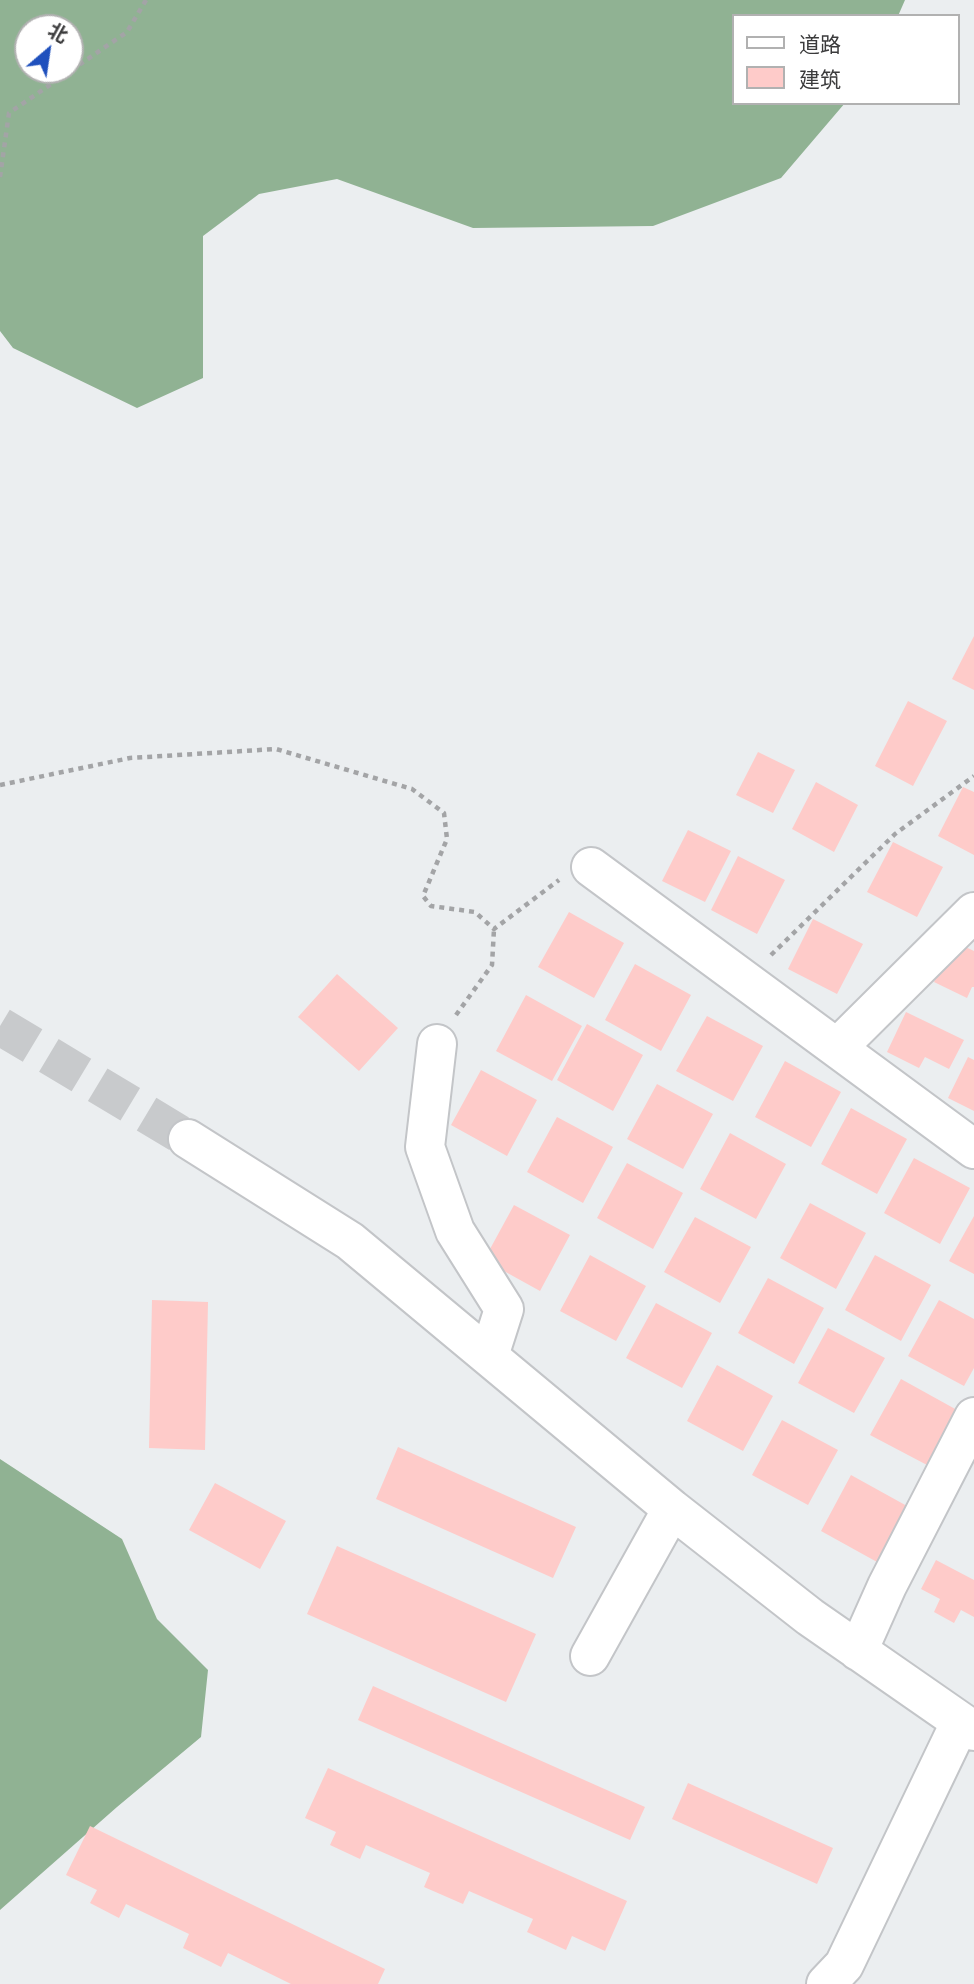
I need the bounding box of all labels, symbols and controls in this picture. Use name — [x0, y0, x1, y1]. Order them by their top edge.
north arrow — [14, 14, 84, 84]
legend — [732, 14, 960, 105]
text: 北 — [44, 17, 72, 47]
text: 道路 — [799, 30, 841, 58]
text: 建筑 — [799, 65, 841, 93]

